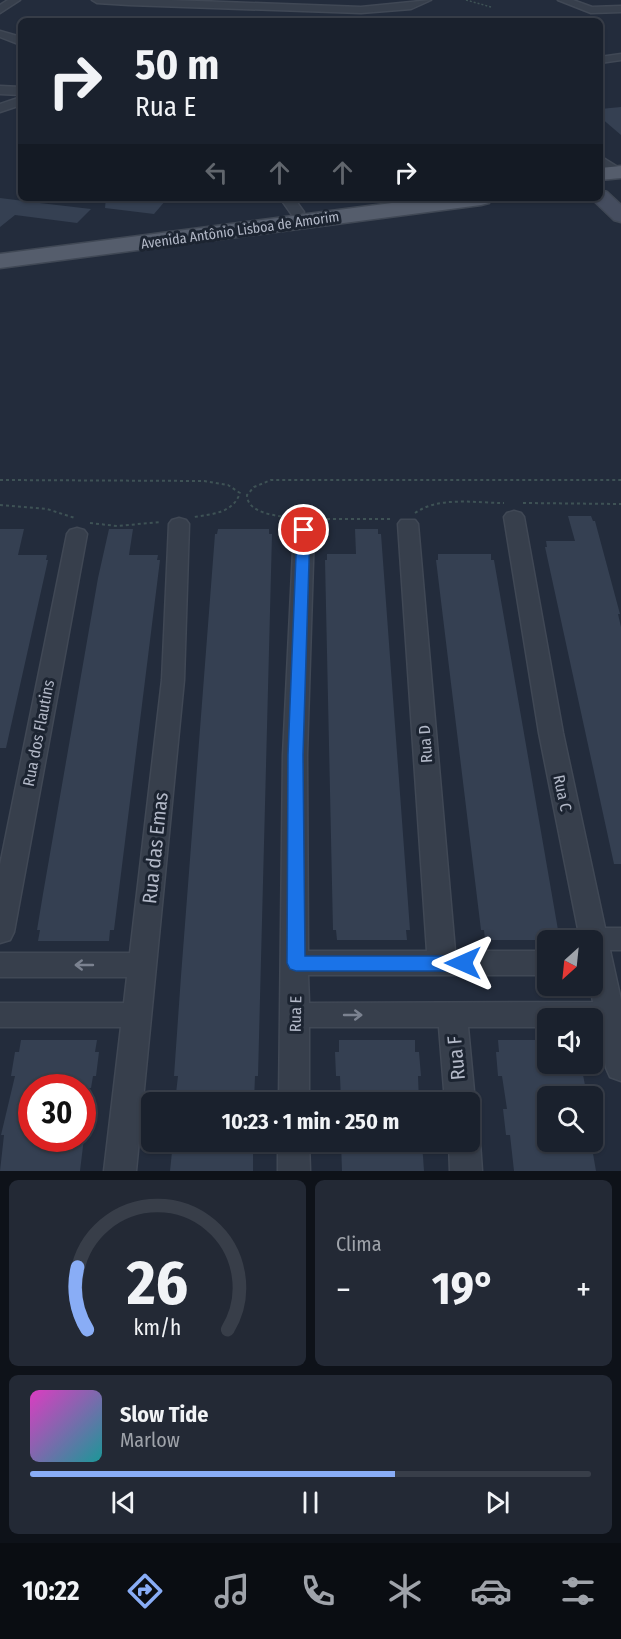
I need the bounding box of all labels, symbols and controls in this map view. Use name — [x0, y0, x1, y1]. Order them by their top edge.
text: 50 m — [135, 40, 219, 90]
icon: right — [36, 42, 114, 120]
text: Rua E — [135, 91, 196, 123]
icon: left — [200, 156, 233, 189]
icon: ahead — [263, 156, 296, 189]
icon: ahead — [326, 156, 359, 189]
icon: right — [389, 156, 422, 189]
street label: Avenida Antônio Lisboa de Amorim — [140, 208, 340, 253]
pin — [278, 504, 329, 555]
icon: arrive — [287, 513, 320, 546]
street label: Rua dos Flautins — [19, 678, 58, 788]
street label: Rua D — [415, 724, 436, 764]
street label: Rua C — [549, 773, 576, 813]
street label: Rua das Emas — [137, 791, 173, 905]
north arrow — [537, 930, 603, 996]
map controls — [537, 930, 603, 1152]
position arrow — [431, 931, 495, 995]
one-way arrow — [74, 959, 94, 971]
street label: Rua E — [286, 996, 305, 1032]
button: sound — [537, 1008, 603, 1074]
one-way arrow — [342, 1009, 362, 1021]
street label: Rua F — [442, 1034, 470, 1081]
speed limit sign: 30 — [18, 1074, 96, 1152]
button: search — [537, 1086, 603, 1152]
text: 10:23 · 1 min · 250 m — [222, 1108, 399, 1135]
text: Clima — [336, 1232, 381, 1256]
text: 26 — [126, 1246, 188, 1321]
text: 19° — [432, 1262, 495, 1316]
text: − — [336, 1270, 351, 1310]
text: + — [576, 1270, 591, 1310]
text: km/h — [134, 1315, 181, 1341]
text: Slow Tide — [120, 1401, 208, 1428]
text: Marlow — [120, 1428, 180, 1452]
icon: previous — [107, 1486, 140, 1519]
icon: pause — [294, 1486, 327, 1519]
icon: next — [481, 1486, 514, 1519]
icon: directions — [124, 1570, 166, 1612]
icon: music — [211, 1570, 253, 1612]
icon: phone — [297, 1570, 339, 1612]
icon: climate — [384, 1570, 426, 1612]
icon: car — [470, 1570, 512, 1612]
icon: filters — [557, 1570, 599, 1612]
text: 10:22 — [22, 1575, 80, 1607]

